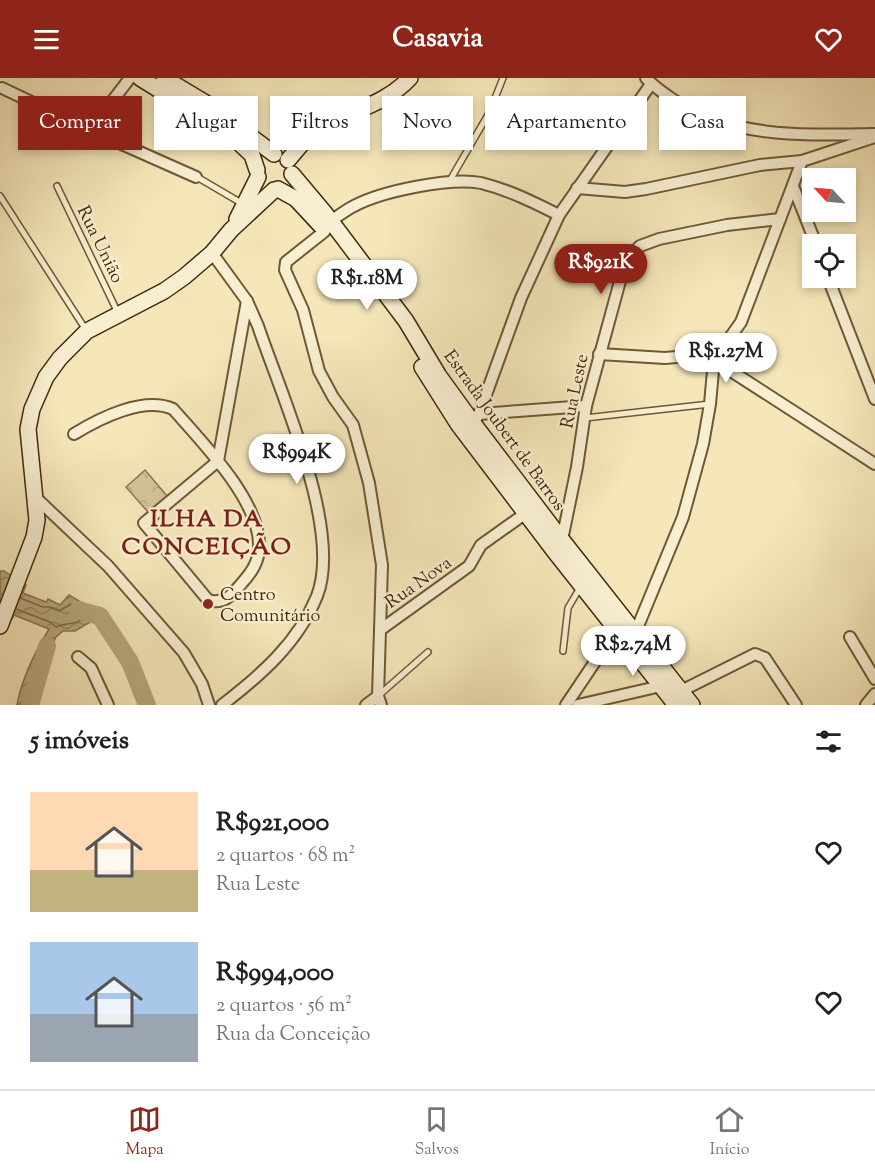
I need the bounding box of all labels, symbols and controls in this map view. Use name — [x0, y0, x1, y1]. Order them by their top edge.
text: Casavia — [392, 20, 483, 59]
icon: menu — [30, 23, 63, 56]
icon: heart — [812, 23, 845, 56]
chip: Comprar — [18, 96, 142, 150]
chip: Alugar — [154, 96, 258, 150]
chip: Filtros — [270, 96, 370, 150]
chip: Novo — [382, 96, 473, 150]
chip: Apartamento — [485, 96, 647, 150]
chip: Casa — [659, 96, 746, 150]
north arrow — [802, 168, 856, 222]
map controls — [802, 168, 856, 288]
street label: Rua União — [69, 202, 129, 288]
button: locate — [802, 234, 856, 288]
pin: R$921K — [552, 244, 650, 295]
text: R$921K — [568, 249, 634, 278]
pin: R$1.18M — [312, 260, 422, 311]
text: R$1.18M — [331, 265, 403, 294]
pin: R$1.27M — [671, 333, 781, 384]
text: R$1.27M — [689, 338, 763, 367]
street label: Estrada Joubert de Barros — [436, 345, 571, 517]
street label: Rua Leste — [555, 352, 597, 431]
pin: R$994K — [248, 434, 346, 485]
text: R$994K — [262, 439, 332, 468]
district label: ILHA DA CONCEIÇÃO — [122, 503, 292, 565]
street label: Rua Nova — [381, 551, 458, 616]
place label: Centro Comunitário — [220, 583, 321, 630]
marker: Centro Comunitário — [201, 597, 215, 611]
pin: R$2.74M — [578, 626, 688, 677]
text: R$2.74M — [595, 631, 671, 660]
text: 5 imóveis — [30, 723, 129, 760]
icon: filters — [812, 725, 845, 758]
text: R$921,000 — [216, 805, 329, 842]
icon: home — [78, 816, 150, 888]
icon: heart — [812, 836, 845, 869]
text: 2 quartos · 68 m² — [216, 842, 355, 871]
text: Rua Leste — [216, 871, 300, 900]
text: R$994,000 — [216, 955, 334, 992]
icon: home — [78, 966, 150, 1038]
icon: heart — [812, 986, 845, 1019]
text: 2 quartos · 56 m² — [216, 992, 352, 1021]
text: Rua da Conceição — [216, 1021, 371, 1050]
tab: Mapa — [126, 1103, 164, 1162]
tab: Salvos — [415, 1103, 459, 1162]
tab: Início — [710, 1103, 749, 1162]

